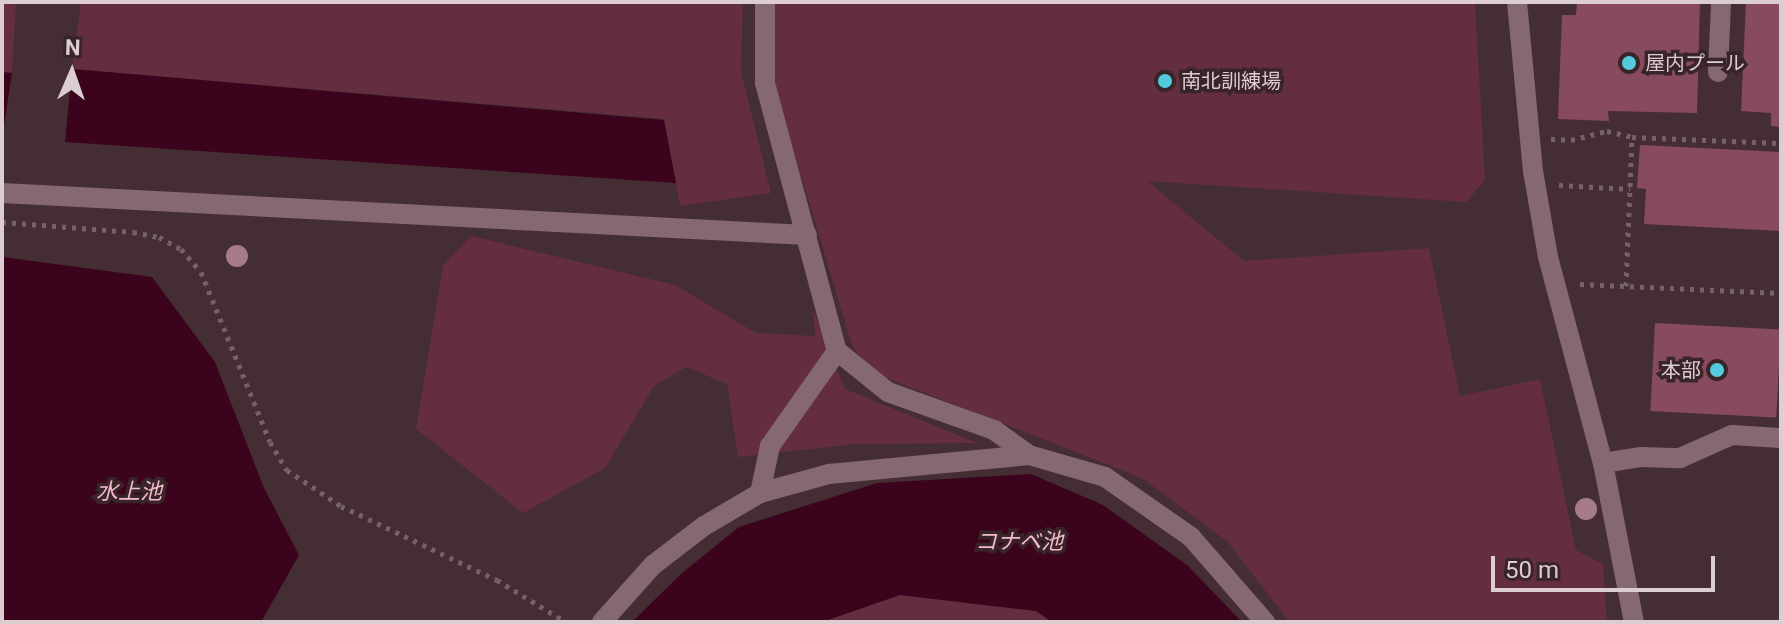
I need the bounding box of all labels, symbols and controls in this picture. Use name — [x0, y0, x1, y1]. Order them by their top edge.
north arrow — [32, 32, 112, 112]
text: N — [65, 35, 81, 60]
place label: 屋内プール — [1645, 51, 1745, 75]
marker: 屋内プール — [1620, 54, 1638, 72]
place label: 南北訓練場 — [1181, 69, 1281, 93]
marker: 南北訓練場 — [1156, 72, 1174, 90]
place label: 本部 — [1661, 358, 1701, 382]
marker: 本部 — [1708, 361, 1726, 379]
water label: 水上池 — [96, 479, 162, 505]
water label: コナベ池 — [975, 529, 1063, 555]
scale bar — [1495, 540, 1719, 590]
text: 50 m — [1505, 556, 1559, 584]

